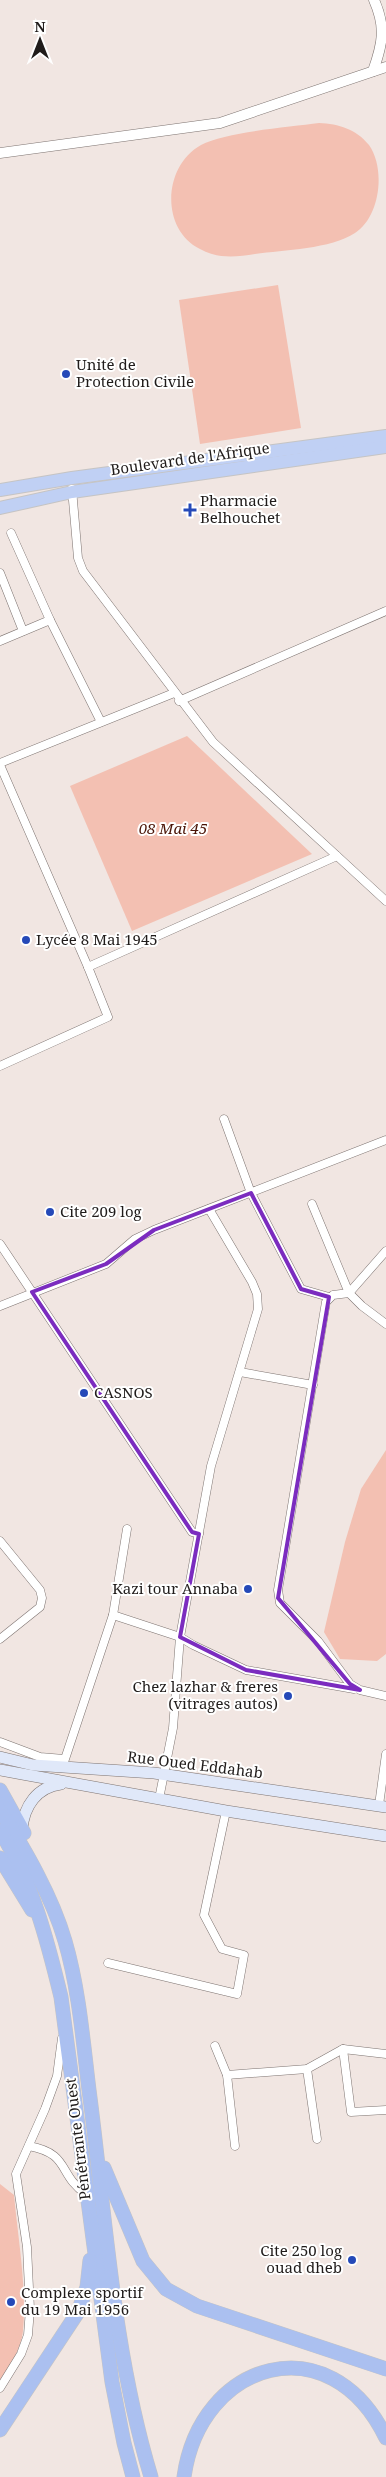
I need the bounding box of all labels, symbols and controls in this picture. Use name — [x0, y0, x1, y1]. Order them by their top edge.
north arrow — [15, 15, 65, 65]
text: N — [34, 17, 46, 36]
place label: Unité de Protection Civile — [76, 354, 194, 391]
marker: Unité de Protection Civile — [60, 368, 72, 380]
street label: Boulevard de l'Afrique — [109, 437, 271, 479]
place label: Pharmacie Belhouchet — [200, 490, 280, 527]
marker: Pharmacie Belhouchet — [184, 504, 196, 516]
park label: 08 Mai 45 — [139, 818, 207, 838]
place label: Lycée 8 Mai 1945 — [36, 929, 158, 949]
marker: Lycée 8 Mai 1945 — [20, 934, 32, 946]
place label: Cite 209 log — [60, 1201, 142, 1221]
marker: Cite 209 log — [44, 1206, 56, 1218]
place label: CASNOS — [94, 1382, 153, 1402]
marker: CASNOS — [78, 1387, 90, 1399]
place label: Kazi tour Annaba — [112, 1578, 238, 1598]
marker: Kazi tour Annaba — [242, 1583, 254, 1595]
place label: Chez lazhar & freres (vitrages autos) — [132, 1676, 278, 1713]
marker: Chez lazhar & freres (vitrages autos) — [282, 1690, 294, 1702]
street label: Rue Oued Eddahab — [126, 1746, 264, 1782]
street label: Pénétrante Ouest — [60, 2077, 94, 2201]
place label: Cite 250 log ouad dheb — [260, 2240, 342, 2277]
marker: Cite 250 log ouad dheb — [346, 2254, 358, 2266]
place label: Complexe sportif du 19 Mai 1956 — [21, 2282, 144, 2319]
marker: Complexe sportif du 19 Mai 1956 — [5, 2296, 17, 2308]

